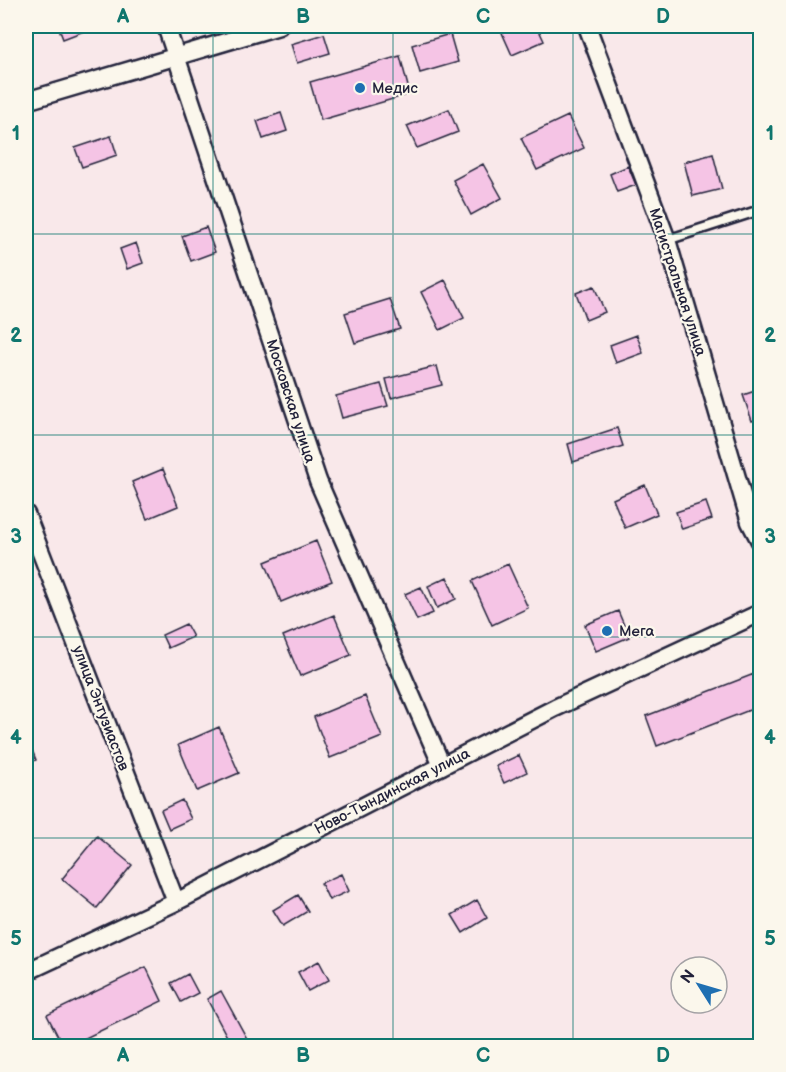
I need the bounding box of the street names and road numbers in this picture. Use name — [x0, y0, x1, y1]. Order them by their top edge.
street label: Магистральная улица — [645, 206, 710, 359]
street label: Московская улица — [262, 337, 320, 466]
street label: улица Энтузиастов — [68, 643, 133, 773]
street label: Ново-Тындинская улица — [311, 744, 473, 839]

